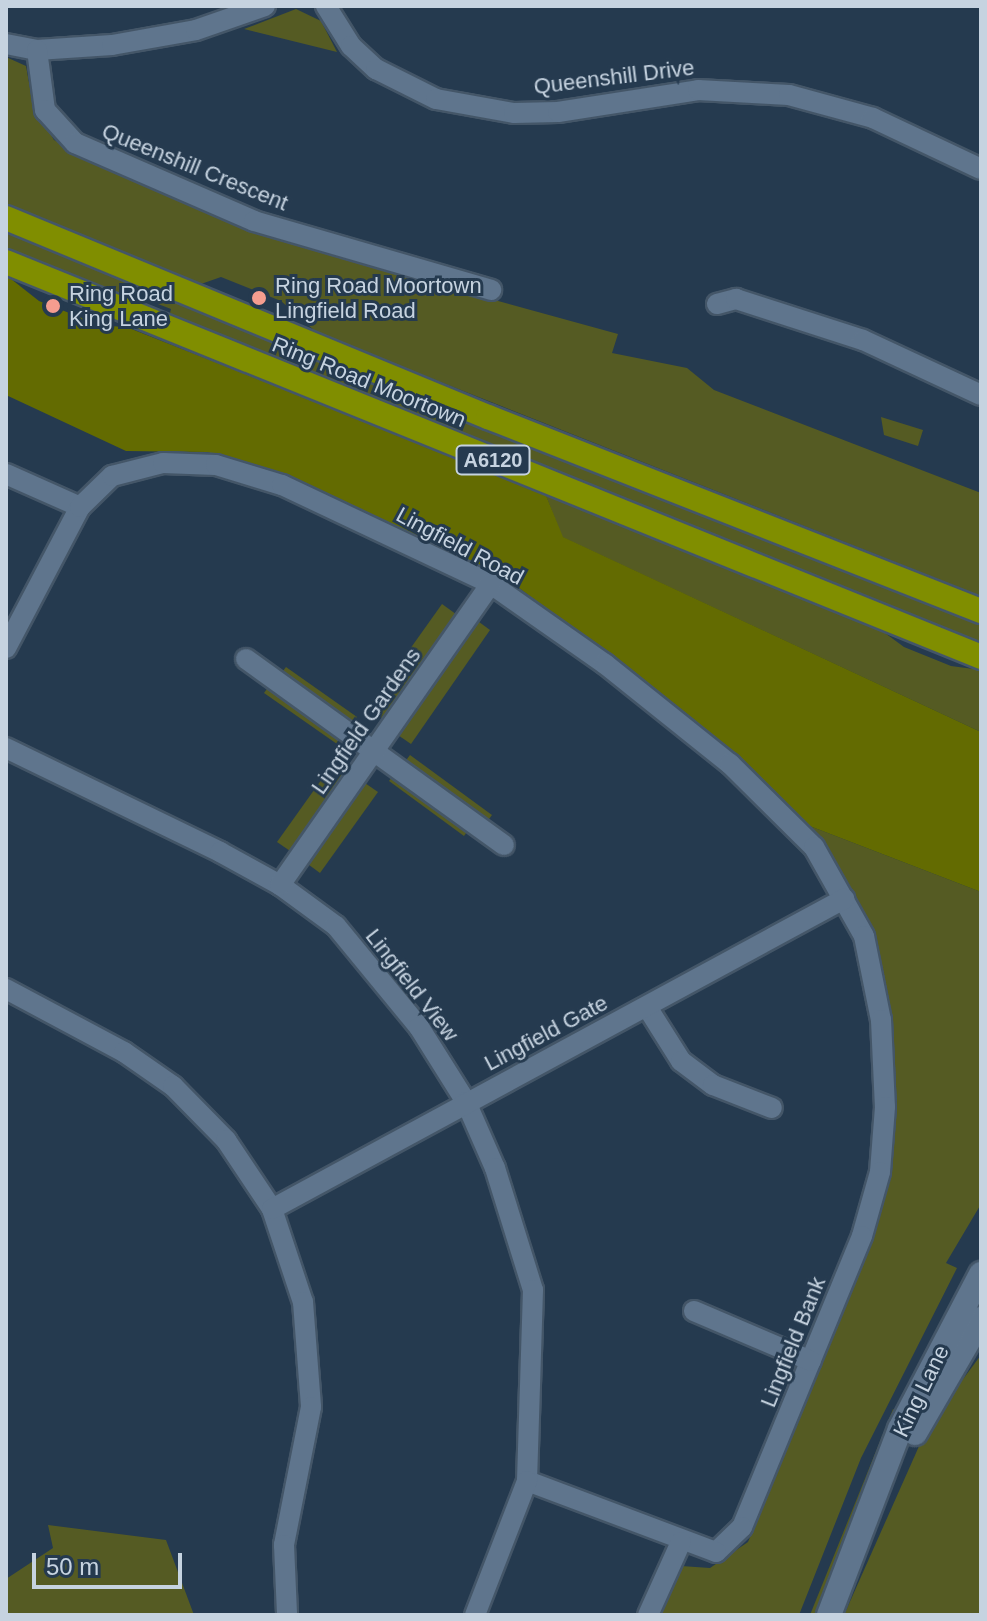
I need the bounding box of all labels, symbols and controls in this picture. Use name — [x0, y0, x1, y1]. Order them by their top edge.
street label: Queenshill Drive — [532, 54, 696, 100]
street label: Queenshill Crescent — [98, 118, 292, 216]
place label: Ring Road Moortown Lingfield Road — [275, 272, 482, 324]
place label: Ring Road King Lane — [69, 280, 173, 332]
marker: Ring Road Moortown Lingfield Road — [250, 289, 268, 307]
marker: Ring Road King Lane — [44, 297, 62, 315]
street label: Ring Road Moortown — [268, 331, 470, 433]
road number: A6120 — [455, 444, 531, 476]
street label: Lingfield Road — [392, 501, 528, 591]
street label: Lingfield Gardens — [306, 643, 426, 799]
street label: Lingfield View — [360, 924, 464, 1046]
street label: Lingfield Gate — [480, 989, 612, 1077]
street label: Lingfield Bank — [755, 1273, 831, 1411]
street label: King Lane — [887, 1341, 955, 1441]
scale bar — [36, 1537, 186, 1587]
text: 50 m — [46, 1553, 99, 1580]

